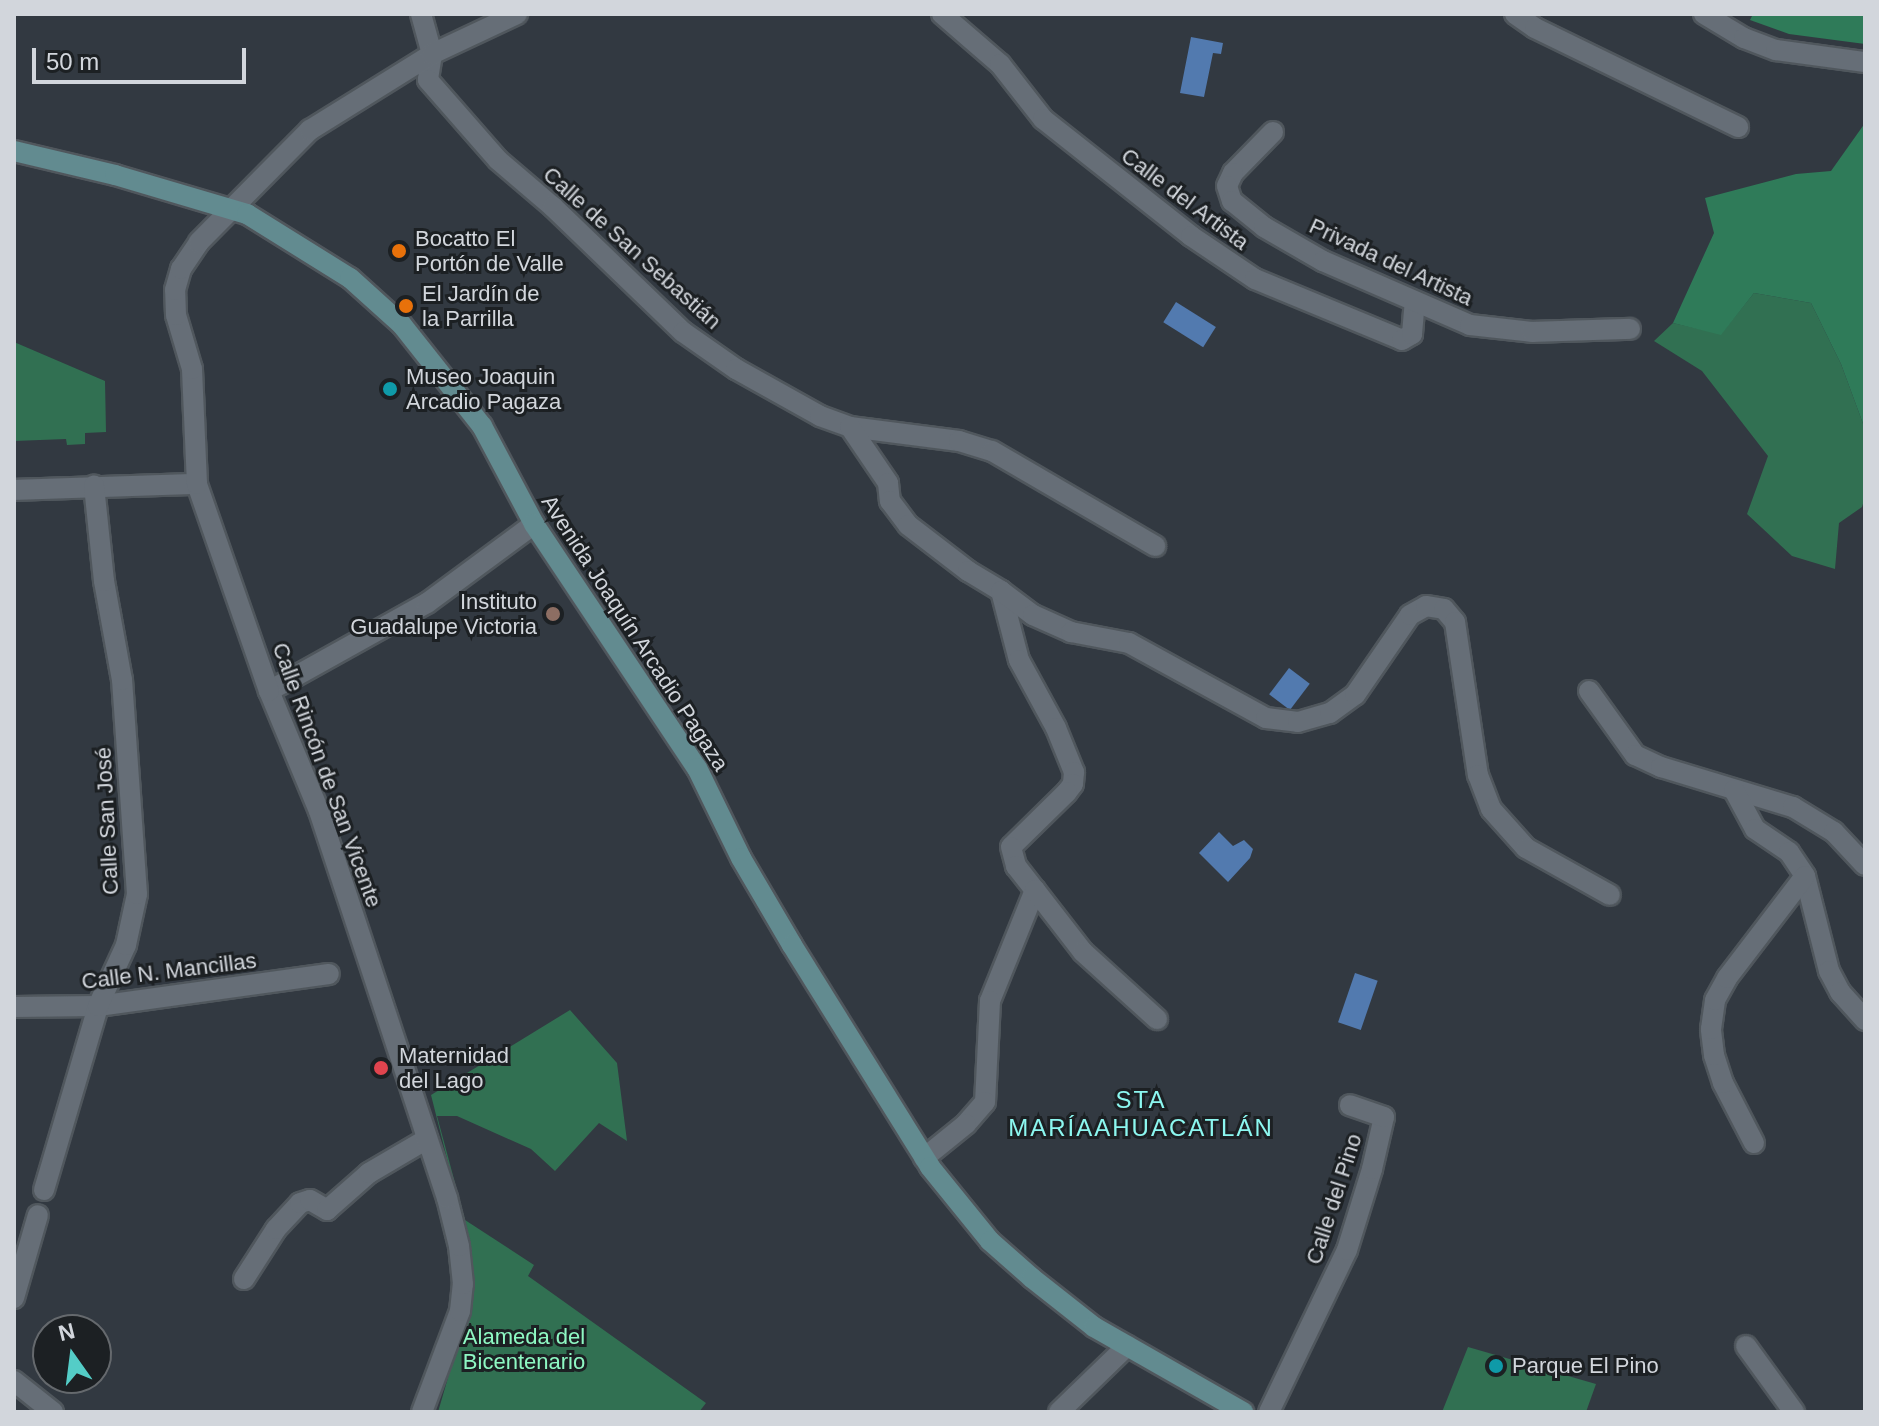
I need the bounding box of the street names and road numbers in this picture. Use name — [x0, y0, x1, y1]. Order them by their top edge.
street label: Calle del Artista — [1116, 142, 1254, 256]
street label: Calle de San Sebastián — [538, 161, 726, 335]
street label: Privada del Artista — [1305, 212, 1477, 312]
street label: Avenida Joaquín Arcadio Pagaza — [535, 490, 735, 776]
street label: Calle Rincón de San Vicente — [267, 639, 387, 911]
street label: Calle San José — [90, 746, 124, 896]
street label: Calle N. Mancillas — [80, 947, 258, 995]
street label: Calle del Pino — [1300, 1130, 1368, 1268]

